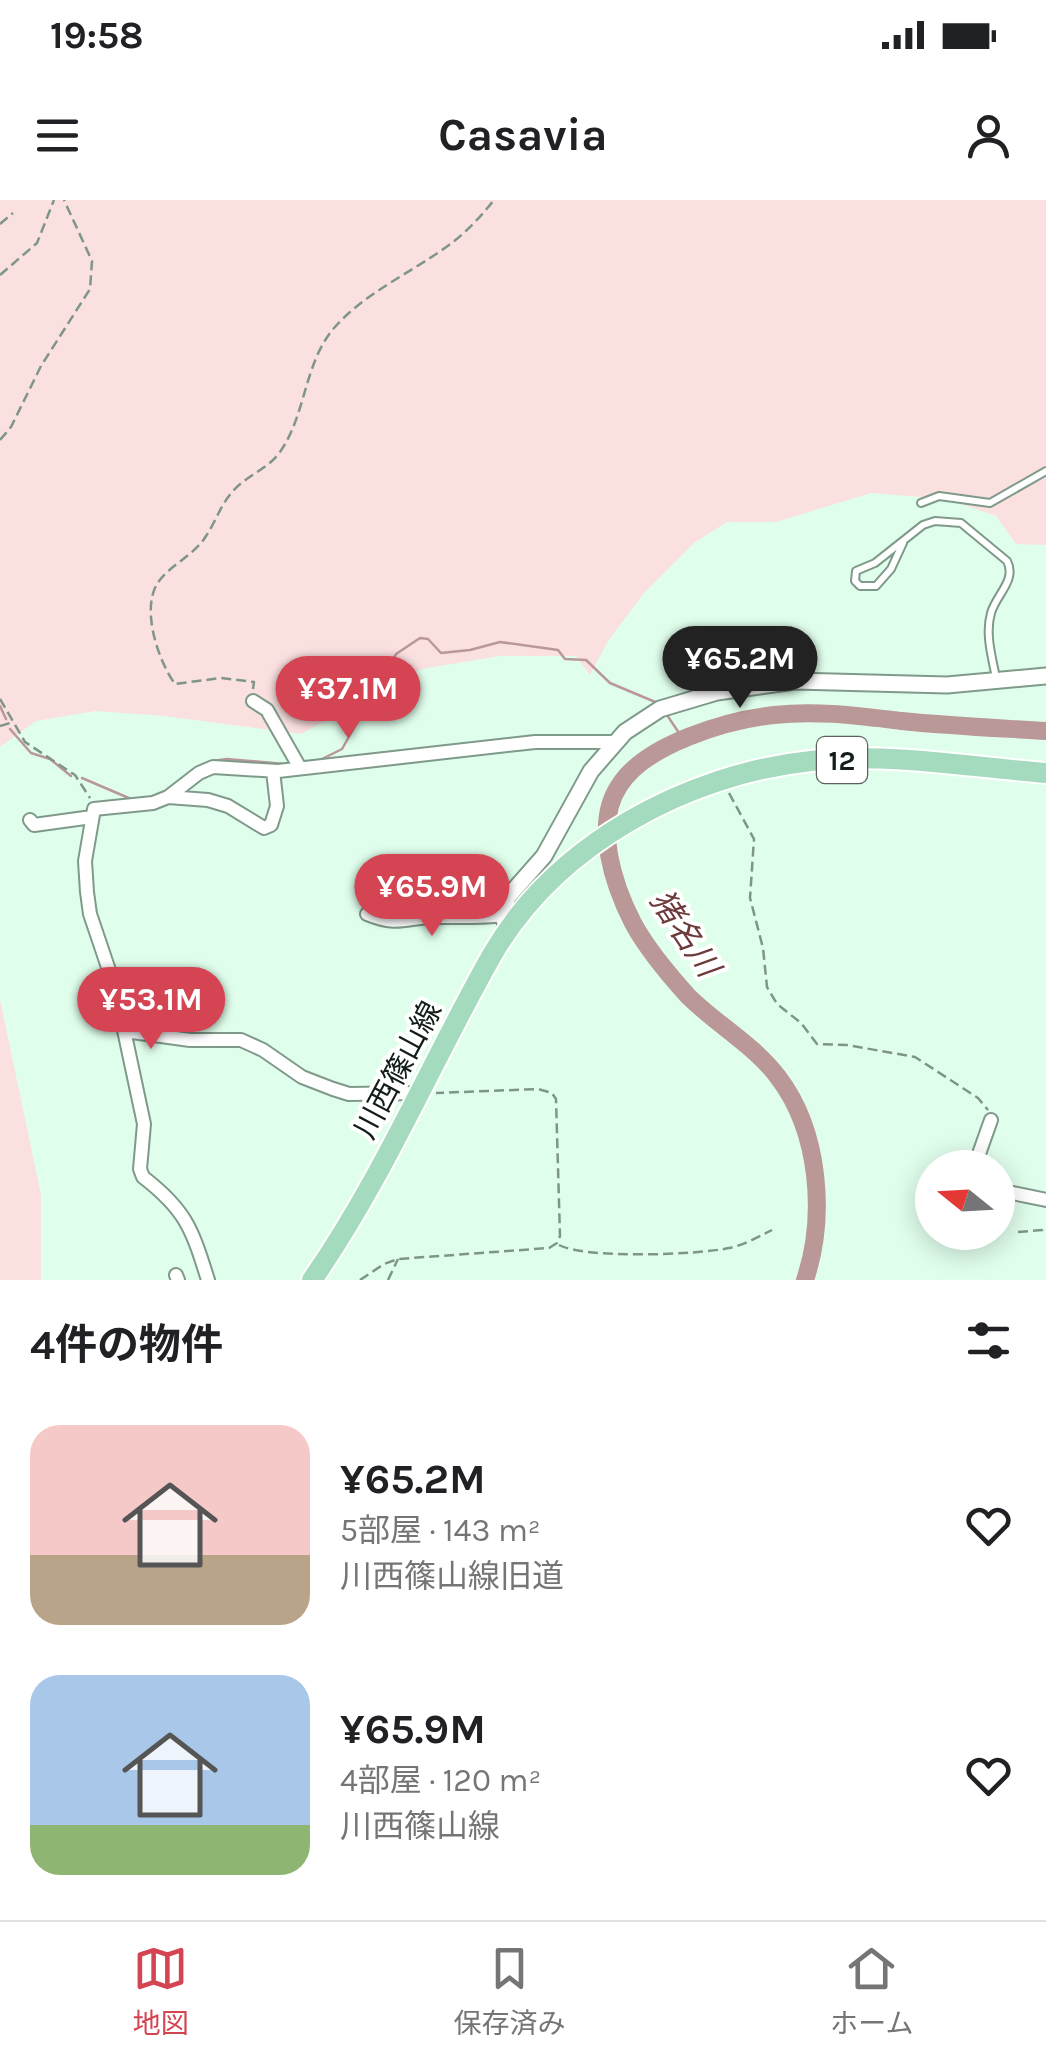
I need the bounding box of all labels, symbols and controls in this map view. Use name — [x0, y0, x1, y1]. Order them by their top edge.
text: 19:58 — [50, 13, 144, 58]
icon: menu — [30, 108, 85, 163]
icon: person — [961, 108, 1016, 163]
text: Casavia — [438, 109, 608, 161]
pin: ¥65.2M — [659, 626, 821, 711]
text: ¥65.2M — [684, 640, 796, 677]
pin: ¥37.1M — [267, 656, 429, 741]
text: ¥37.1M — [298, 670, 398, 707]
road number: 12 — [817, 737, 867, 783]
pin: ¥65.9M — [351, 854, 513, 939]
text: ¥65.9M — [376, 868, 488, 905]
water label: 猪名川 — [642, 883, 728, 986]
pin: ¥53.1M — [70, 967, 232, 1052]
text: ¥53.1M — [99, 981, 203, 1018]
street label: 川西篠山線 — [347, 995, 449, 1145]
north arrow — [915, 1150, 1015, 1250]
map controls — [915, 1150, 1015, 1250]
icon: filters — [961, 1313, 1016, 1368]
text: 4件の物件 — [30, 1320, 223, 1370]
text: ¥65.2M — [340, 1454, 486, 1504]
icon: home — [110, 1465, 230, 1585]
icon: heart — [961, 1498, 1016, 1553]
text: 5部屋 · 143 m² — [340, 1512, 541, 1549]
text: 川西篠山線旧道 — [340, 1558, 564, 1595]
text: ¥65.9M — [340, 1704, 486, 1754]
icon: home — [110, 1715, 230, 1835]
icon: heart — [961, 1748, 1016, 1803]
text: 4部屋 · 120 m² — [340, 1762, 541, 1799]
text: 川西篠山線 — [340, 1808, 500, 1845]
tab: 地図 — [132, 1941, 188, 2041]
tab: 保存済み — [453, 1941, 565, 2041]
tab: ホーム — [830, 1941, 914, 2041]

